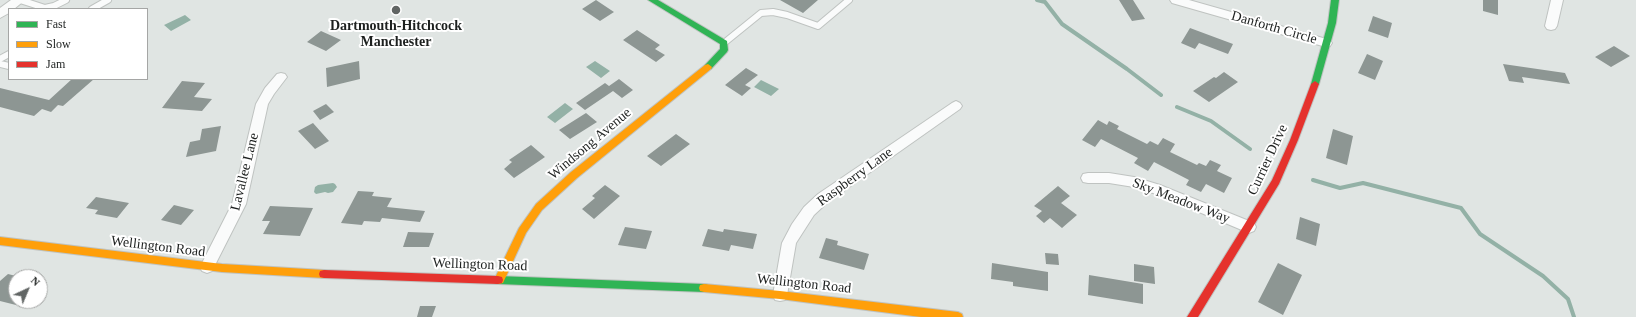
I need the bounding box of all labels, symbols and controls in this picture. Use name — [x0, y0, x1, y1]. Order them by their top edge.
marker: Dartmouth-Hitchcock Manchester — [390, 4, 402, 16]
legend — [8, 8, 148, 80]
street label: Danforth Circle — [1229, 8, 1319, 48]
text: Fast — [46, 17, 66, 31]
place label: Dartmouth-Hitchcock Manchester — [330, 18, 462, 50]
text: Slow — [46, 37, 71, 51]
text: Jam — [46, 57, 65, 71]
street label: Windsong Avenue — [545, 104, 635, 184]
street label: Currier Drive — [1244, 122, 1292, 198]
street label: Lavallee Lane — [227, 131, 263, 213]
street label: Raspberry Lane — [814, 144, 896, 210]
street label: Sky Meadow Way — [1130, 175, 1232, 227]
street label: Wellington Road — [110, 233, 206, 261]
street label: Wellington Road — [432, 255, 528, 275]
north arrow — [8, 269, 48, 309]
street label: Wellington Road — [756, 271, 852, 297]
text: N — [29, 274, 43, 288]

